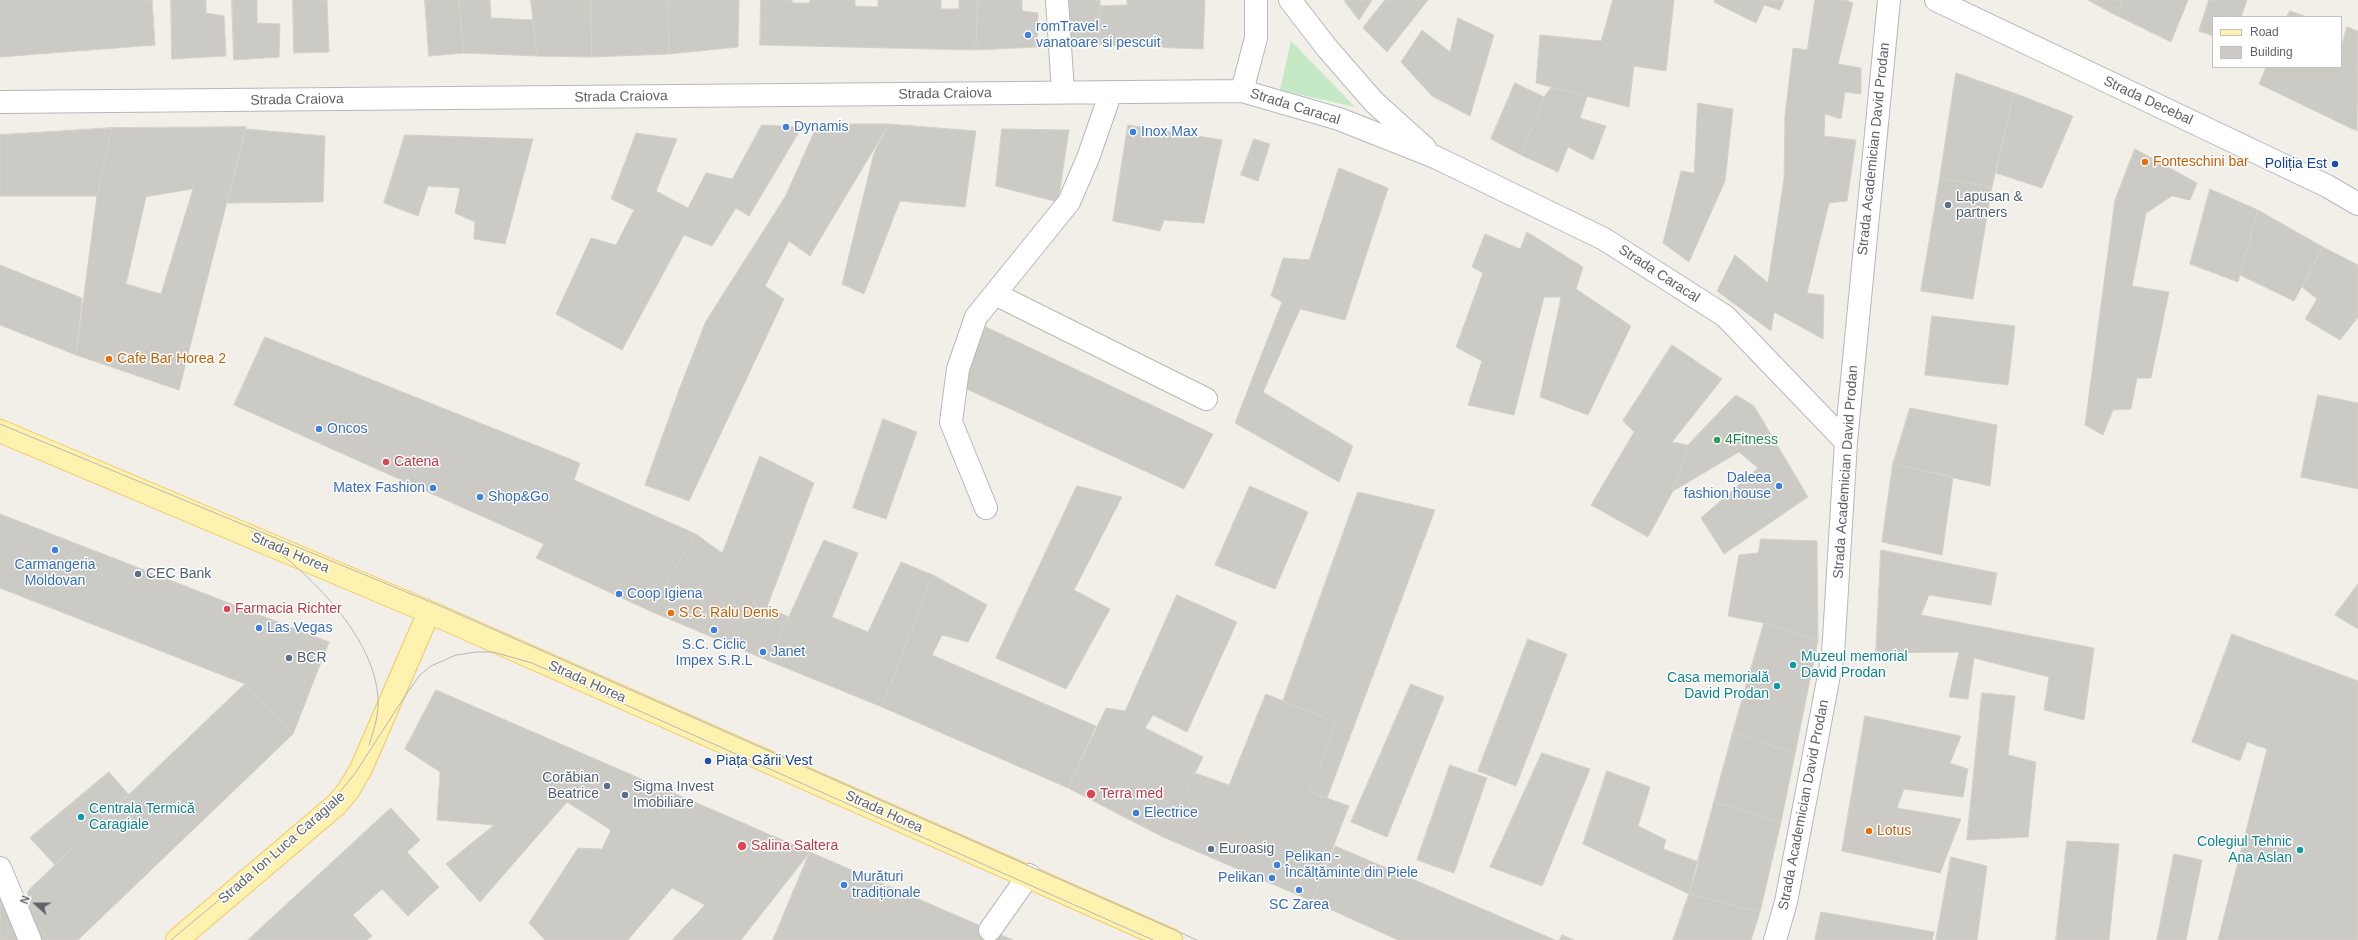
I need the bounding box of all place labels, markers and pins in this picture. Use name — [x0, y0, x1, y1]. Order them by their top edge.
place label: romTravel - vanatoare si pescuit — [1036, 19, 1161, 52]
marker: romTravel - vanatoare si pescuit — [1023, 30, 1033, 40]
place label: Dynamis — [794, 119, 848, 135]
marker: Dynamis — [781, 122, 791, 132]
place label: Inox Max — [1141, 124, 1198, 140]
marker: Inox Max — [1128, 127, 1138, 137]
place label: Fonteschini bar — [2153, 154, 2249, 170]
place label: Poliția Est — [2265, 156, 2327, 172]
marker: Fonteschini bar — [2140, 157, 2150, 167]
marker: Poliția Est — [2330, 159, 2340, 169]
place label: Lapusan & partners — [1956, 189, 2023, 222]
marker: Lapusan & partners — [1943, 200, 1953, 210]
place label: Cafe Bar Horea 2 — [117, 351, 226, 367]
marker: Cafe Bar Horea 2 — [104, 354, 114, 364]
place label: Oncos — [327, 421, 367, 437]
marker: Oncos — [314, 424, 324, 434]
place label: 4Fitness — [1725, 432, 1778, 448]
marker: 4Fitness — [1712, 435, 1722, 445]
place label: Catena — [394, 454, 439, 470]
marker: Catena — [381, 457, 391, 467]
place label: Daleea fashion house — [1684, 470, 1771, 502]
place label: Matex Fashion — [333, 480, 425, 496]
marker: Daleea fashion house — [1774, 481, 1784, 491]
marker: Matex Fashion — [428, 483, 438, 493]
place label: Shop&Go — [488, 489, 549, 505]
marker: Shop&Go — [475, 492, 485, 502]
marker: Carmangeria Moldovan — [50, 545, 60, 555]
place label: Carmangeria Moldovan — [15, 557, 95, 590]
place label: CEC Bank — [146, 566, 211, 582]
marker: CEC Bank — [133, 569, 143, 579]
place label: Coop Igiena — [627, 586, 703, 602]
marker: Coop Igiena — [614, 589, 624, 599]
place label: Farmacia Richter — [235, 601, 342, 617]
marker: Farmacia Richter — [222, 604, 232, 614]
place label: S.C. Ralu Denis — [679, 605, 779, 621]
marker: S.C. Ralu Denis — [666, 608, 676, 618]
place label: Las Vegas — [267, 620, 332, 636]
marker: Las Vegas — [254, 623, 264, 633]
marker: S.C. Ciclic Impex S.R.L — [709, 625, 719, 635]
place label: S.C. Ciclic Impex S.R.L — [675, 637, 753, 670]
place label: Janet — [771, 644, 805, 660]
marker: Janet — [758, 647, 768, 657]
place label: Muzeul memorial David Prodan — [1801, 649, 1908, 682]
place label: BCR — [297, 650, 327, 666]
marker: BCR — [284, 653, 294, 663]
marker: Muzeul memorial David Prodan — [1788, 660, 1798, 670]
place label: Casa memorială David Prodan — [1667, 670, 1769, 702]
marker: Casa memorială David Prodan — [1772, 681, 1782, 691]
place label: Piața Gării Vest — [716, 753, 812, 769]
marker: Piața Gării Vest — [703, 756, 713, 766]
place label: Corăbian Beatrice — [542, 770, 599, 802]
place label: Sigma Invest Imobiliare — [633, 779, 714, 812]
marker: Corăbian Beatrice — [602, 781, 612, 791]
place label: Terra med — [1100, 786, 1163, 802]
marker: Terra med — [1085, 788, 1097, 800]
marker: Sigma Invest Imobiliare — [620, 790, 630, 800]
place label: Centrala Termică Caragiale — [89, 801, 195, 834]
place label: Electrice — [1144, 805, 1198, 821]
marker: Electrice — [1131, 808, 1141, 818]
marker: Centrala Termică Caragiale — [76, 812, 86, 822]
place label: Lotus — [1877, 823, 1911, 839]
marker: Lotus — [1864, 826, 1874, 836]
place label: Colegiul Tehnic Ana Aslan — [2197, 834, 2292, 866]
place label: Salina Saltera — [751, 838, 838, 854]
marker: Salina Saltera — [736, 840, 748, 852]
place label: Euroasig — [1219, 841, 1274, 857]
marker: Euroasig — [1206, 844, 1216, 854]
marker: Colegiul Tehnic Ana Aslan — [2295, 845, 2305, 855]
place label: Pelikan - Încălțăminte din Piele — [1285, 849, 1418, 882]
marker: Pelikan - Încălțăminte din Piele — [1272, 860, 1282, 870]
place label: Murături tradiționale — [852, 869, 920, 902]
place label: Pelikan — [1218, 870, 1264, 886]
marker: Pelikan — [1267, 873, 1277, 883]
marker: Murături tradiționale — [839, 880, 849, 890]
marker: SC Zarea — [1294, 885, 1304, 895]
place label: SC Zarea — [1269, 897, 1329, 913]

